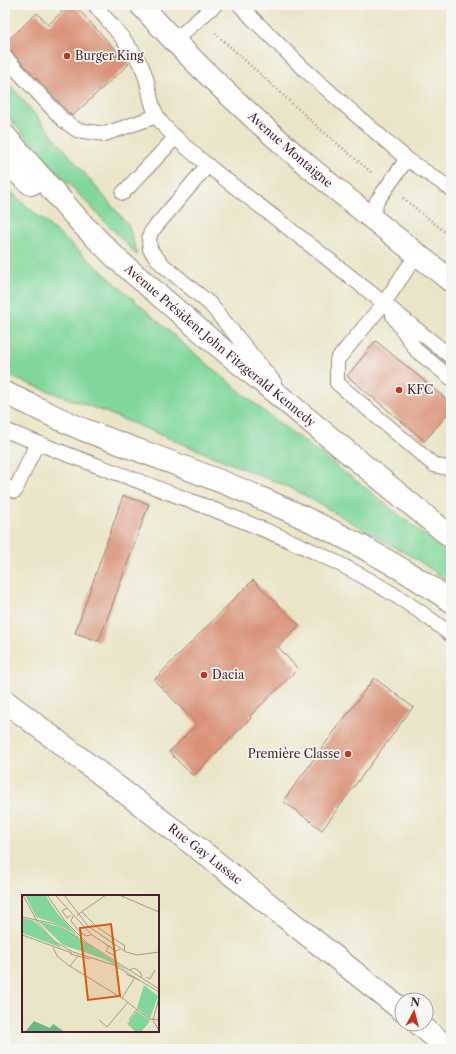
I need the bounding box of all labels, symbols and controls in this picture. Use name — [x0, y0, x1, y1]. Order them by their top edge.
place label: Burger King — [75, 48, 144, 63]
marker: Burger King — [62, 51, 72, 61]
street label: Avenue Montaigne — [244, 108, 336, 190]
street label: Avenue Président John Fitzgerald Kennedy — [121, 260, 319, 430]
place label: KFC — [407, 382, 433, 397]
marker: KFC — [394, 385, 404, 395]
place label: Dacia — [212, 667, 245, 682]
marker: Dacia — [199, 670, 209, 680]
place label: Première Classe — [248, 746, 340, 761]
marker: Première Classe — [343, 749, 353, 759]
street label: Rue Gay Lussac — [165, 820, 245, 887]
inset map — [22, 895, 159, 1032]
north arrow — [394, 992, 434, 1032]
text: N — [410, 995, 421, 1010]

